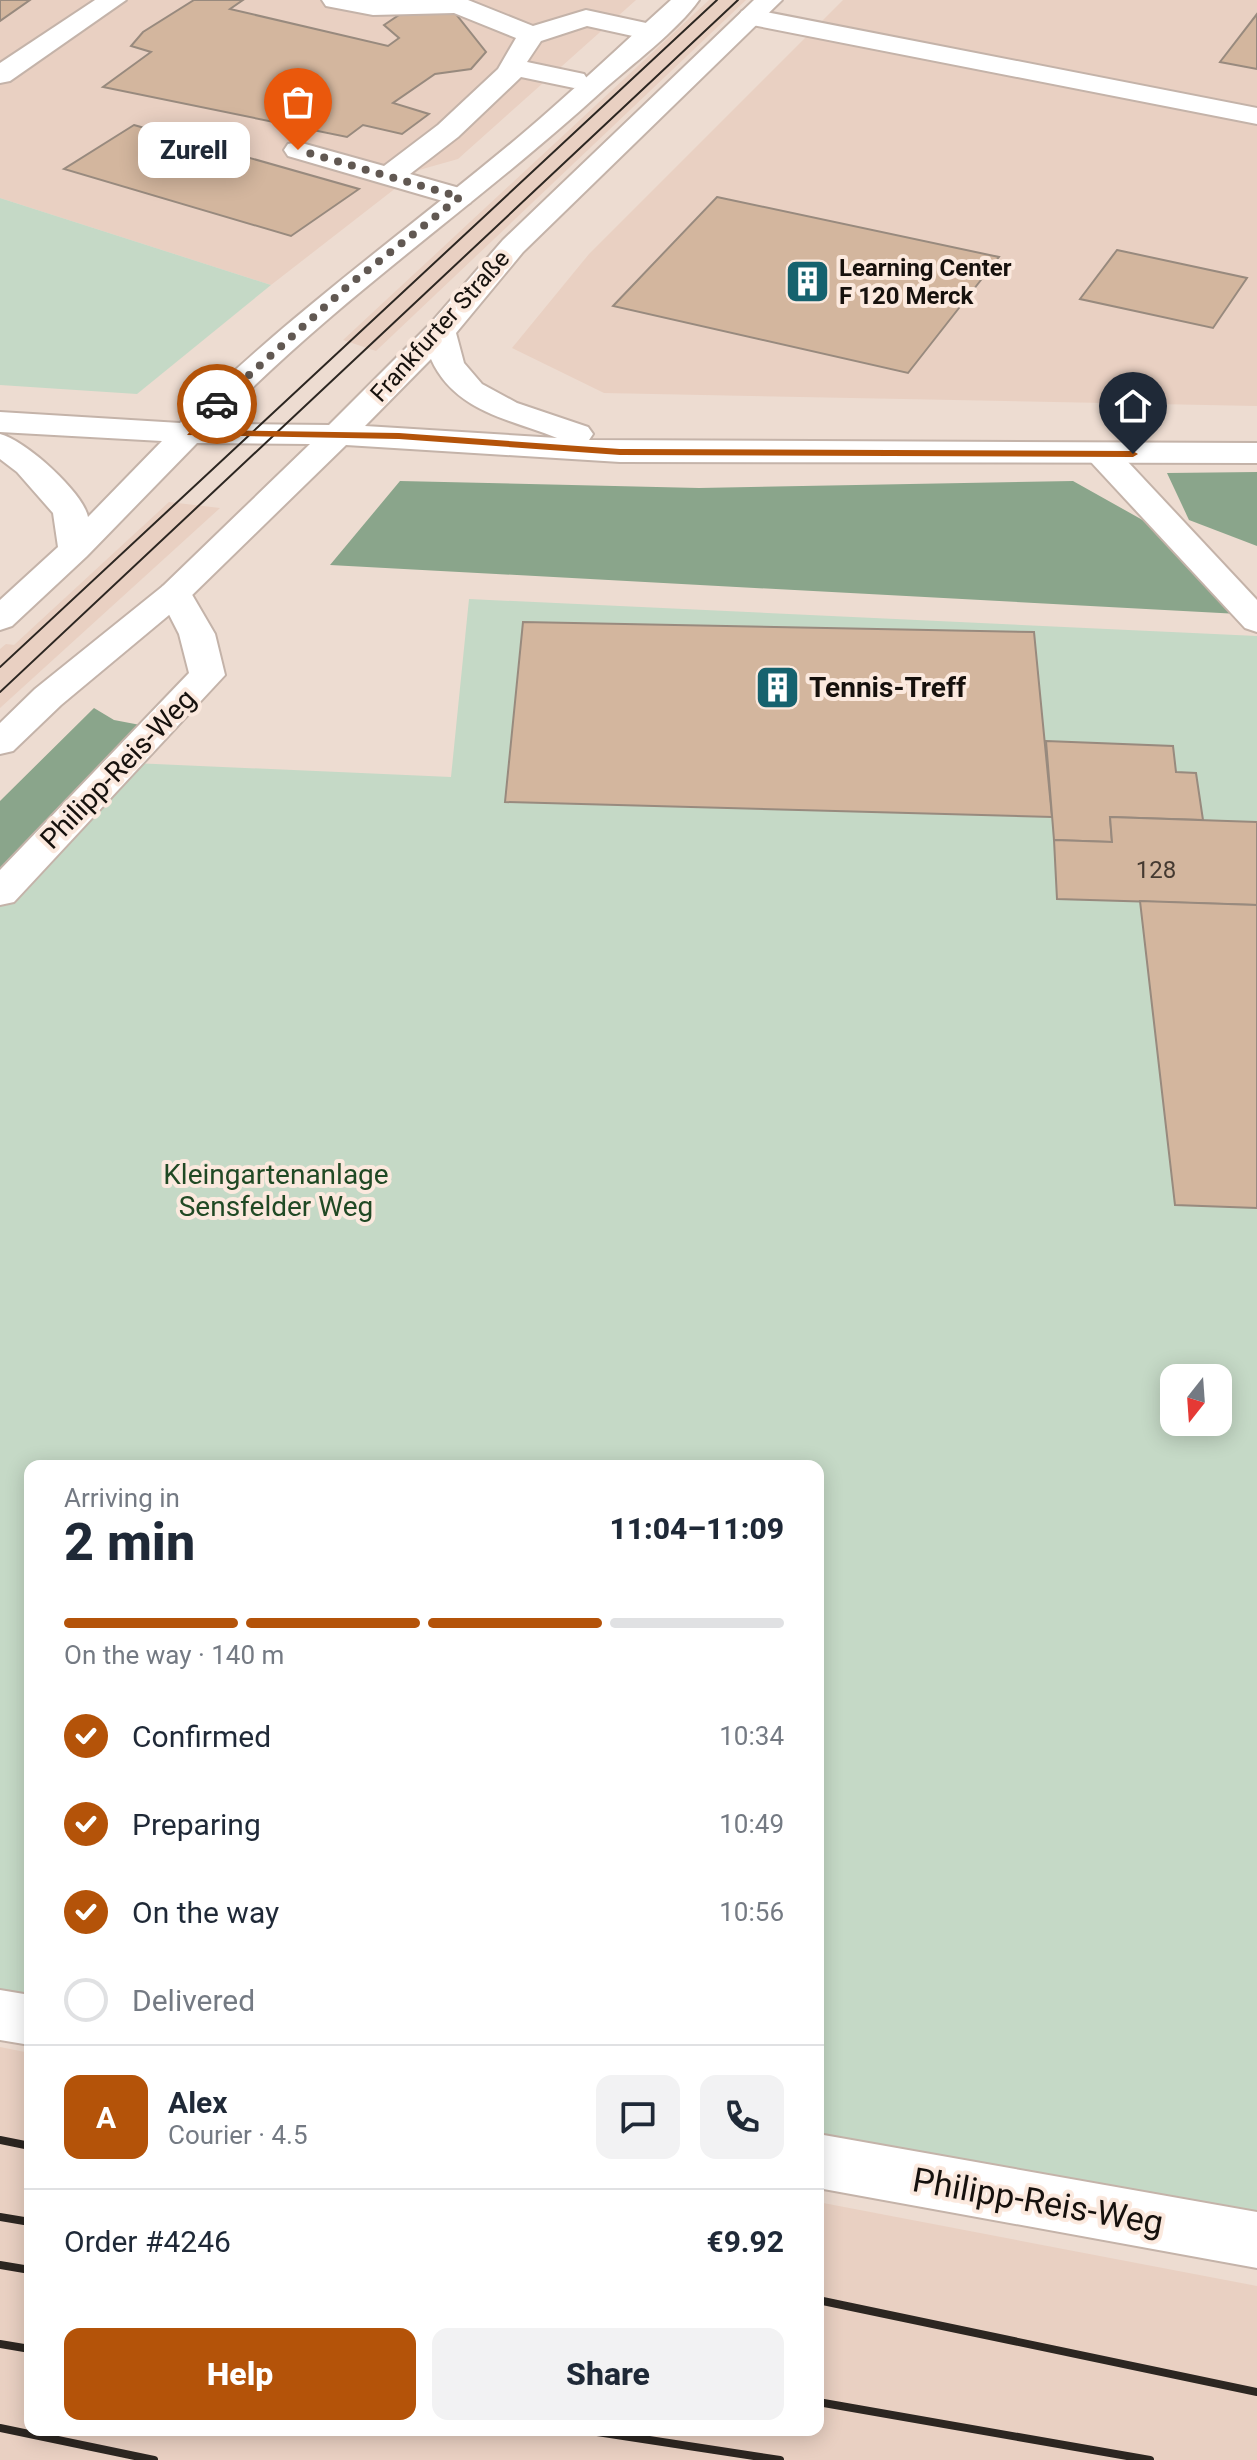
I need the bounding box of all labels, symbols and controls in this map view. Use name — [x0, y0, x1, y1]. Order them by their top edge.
pin — [264, 68, 332, 150]
icon: bag — [276, 80, 320, 124]
callout: Zurell — [138, 122, 250, 178]
text: Zurell — [160, 135, 228, 165]
street label: Frankfurter Straße — [365, 245, 515, 407]
place label: Learning Center F 120 Merck — [839, 254, 1012, 310]
building icon: Learning Center F 120 Merck — [784, 258, 832, 306]
courier — [177, 364, 257, 444]
pin — [1099, 372, 1167, 454]
icon: car — [195, 382, 239, 426]
icon: home — [1111, 384, 1155, 428]
building icon: Tennis-Treff — [754, 663, 802, 711]
place label: Tennis-Treff — [809, 671, 967, 704]
street label: Philipp-Reis-Weg — [34, 682, 202, 856]
house number: 128 — [1136, 856, 1176, 884]
park label: Kleingartenanlage Sensfelder Weg — [163, 1158, 389, 1223]
north arrow — [1160, 1364, 1232, 1436]
map controls — [1160, 1364, 1232, 1436]
text: Arriving in — [64, 1483, 180, 1513]
text: 11:04–11:09 — [609, 1511, 784, 1546]
text: 2 min — [64, 1512, 195, 1573]
text: On the way · 140 m — [64, 1640, 284, 1670]
icon: check — [64, 1714, 108, 1758]
text: Confirmed — [132, 1719, 271, 1754]
text: 10:34 — [719, 1721, 784, 1751]
icon: check — [64, 1802, 108, 1846]
text: Preparing — [132, 1807, 261, 1842]
text: 10:49 — [719, 1809, 784, 1839]
icon: check — [64, 1890, 108, 1934]
text: On the way — [132, 1895, 279, 1930]
text: 10:56 — [719, 1897, 784, 1927]
text: Delivered — [132, 1983, 255, 2018]
button: chat — [596, 2075, 680, 2159]
button: phone — [700, 2075, 784, 2159]
text: Alex — [168, 2085, 228, 2120]
text: A — [96, 2100, 116, 2135]
text: Courier · 4.5 — [168, 2120, 308, 2150]
street label: Philipp-Reis-Weg — [910, 2159, 1166, 2243]
text: Order #4246 — [64, 2224, 231, 2259]
text: €9.92 — [706, 2224, 784, 2259]
button: Help — [64, 2328, 416, 2420]
button: Share — [432, 2328, 784, 2420]

